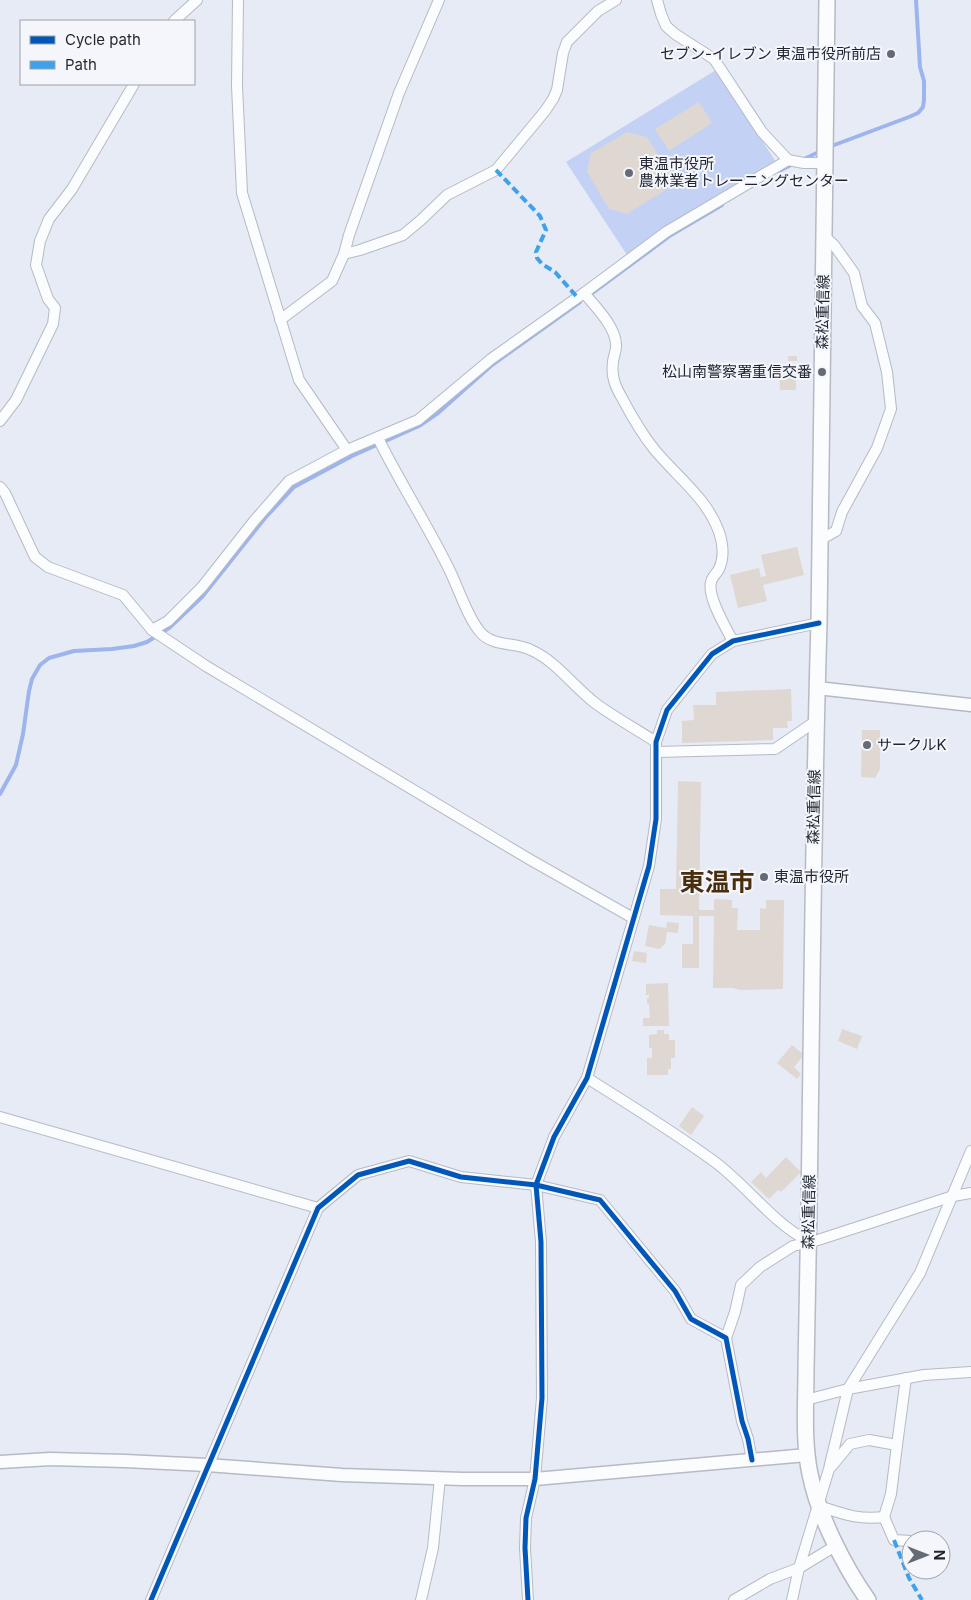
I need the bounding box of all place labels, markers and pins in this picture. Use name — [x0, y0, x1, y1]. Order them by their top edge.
place label: セブン-イレブン 東温市役所前店 — [660, 44, 881, 63]
marker: セブン-イレブン 東温市役所前店 — [885, 48, 897, 60]
place label: 東温市役所 農林業者トレーニングセンター — [639, 154, 849, 190]
marker: 東温市役所 農林業者トレーニングセンター — [623, 167, 635, 179]
place label: 松山南警察署重信交番 — [662, 362, 812, 381]
marker: 松山南警察署重信交番 — [816, 366, 828, 378]
place label: サークルK — [877, 735, 947, 754]
marker: サークルK — [861, 739, 873, 751]
place label: 東温市役所 — [774, 867, 849, 886]
marker: 東温市役所 — [758, 871, 770, 883]

